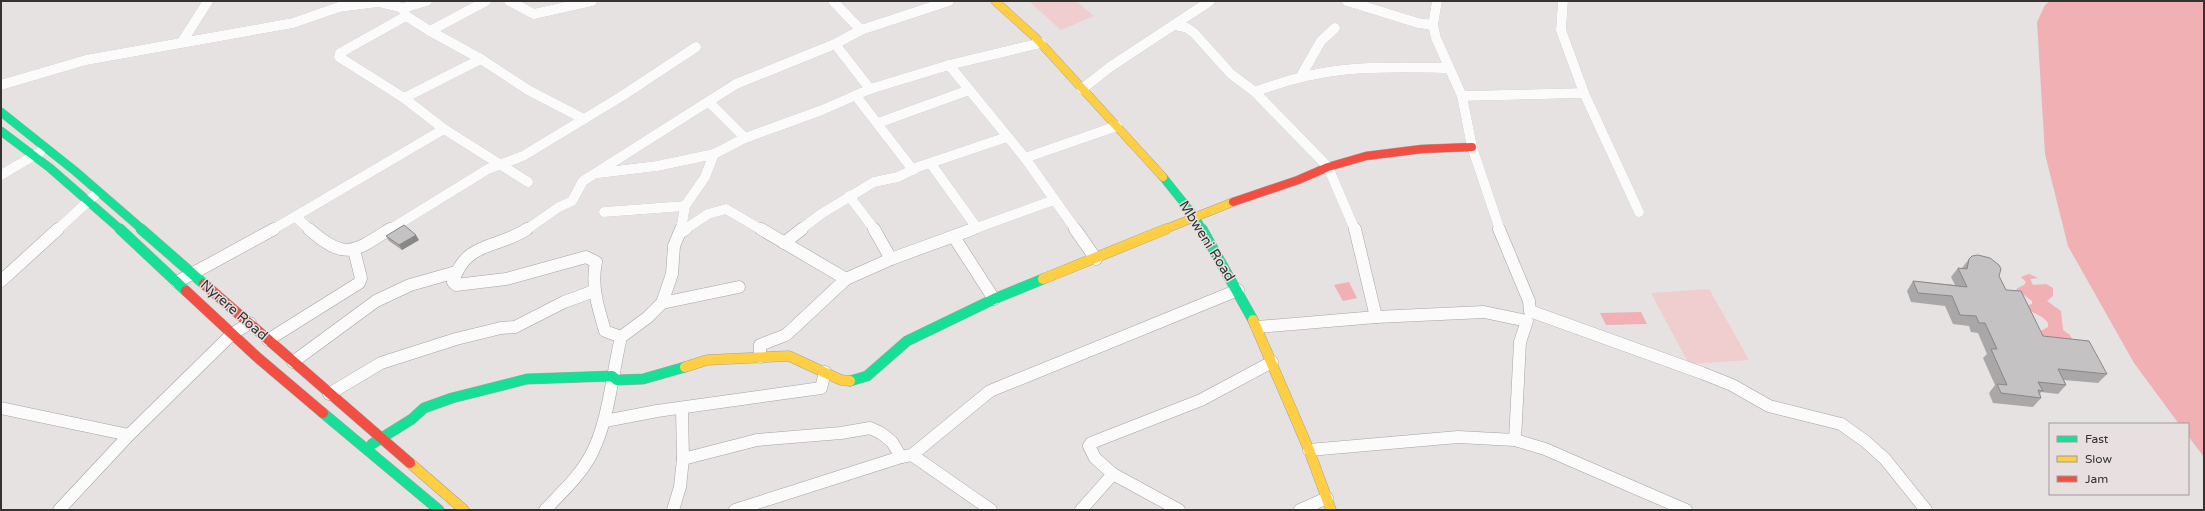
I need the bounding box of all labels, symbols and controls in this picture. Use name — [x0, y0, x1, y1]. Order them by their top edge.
street label: Mbweni Road — [1175, 198, 1239, 284]
street label: Nyrere Road — [197, 276, 271, 344]
legend — [2049, 423, 2189, 495]
text: Fast — [2085, 432, 2109, 446]
text: Slow — [2085, 452, 2112, 466]
text: Jam — [2085, 472, 2108, 486]

